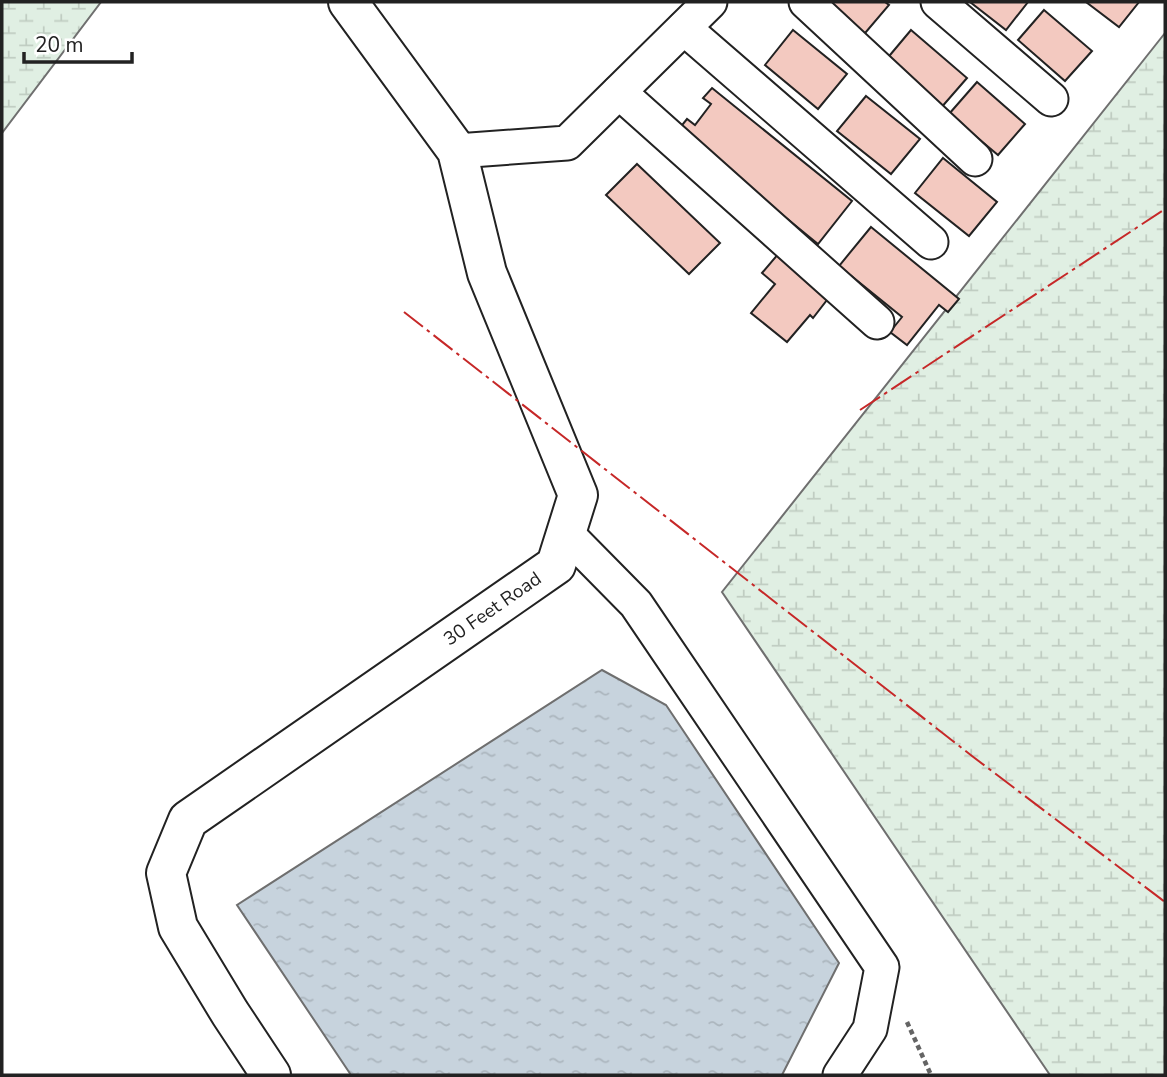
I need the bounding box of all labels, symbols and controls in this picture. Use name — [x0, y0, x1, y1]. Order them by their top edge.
scale bar — [24, 21, 133, 65]
text: 20 m — [35, 31, 84, 59]
street label: 30 Feet Road — [438, 566, 547, 652]

